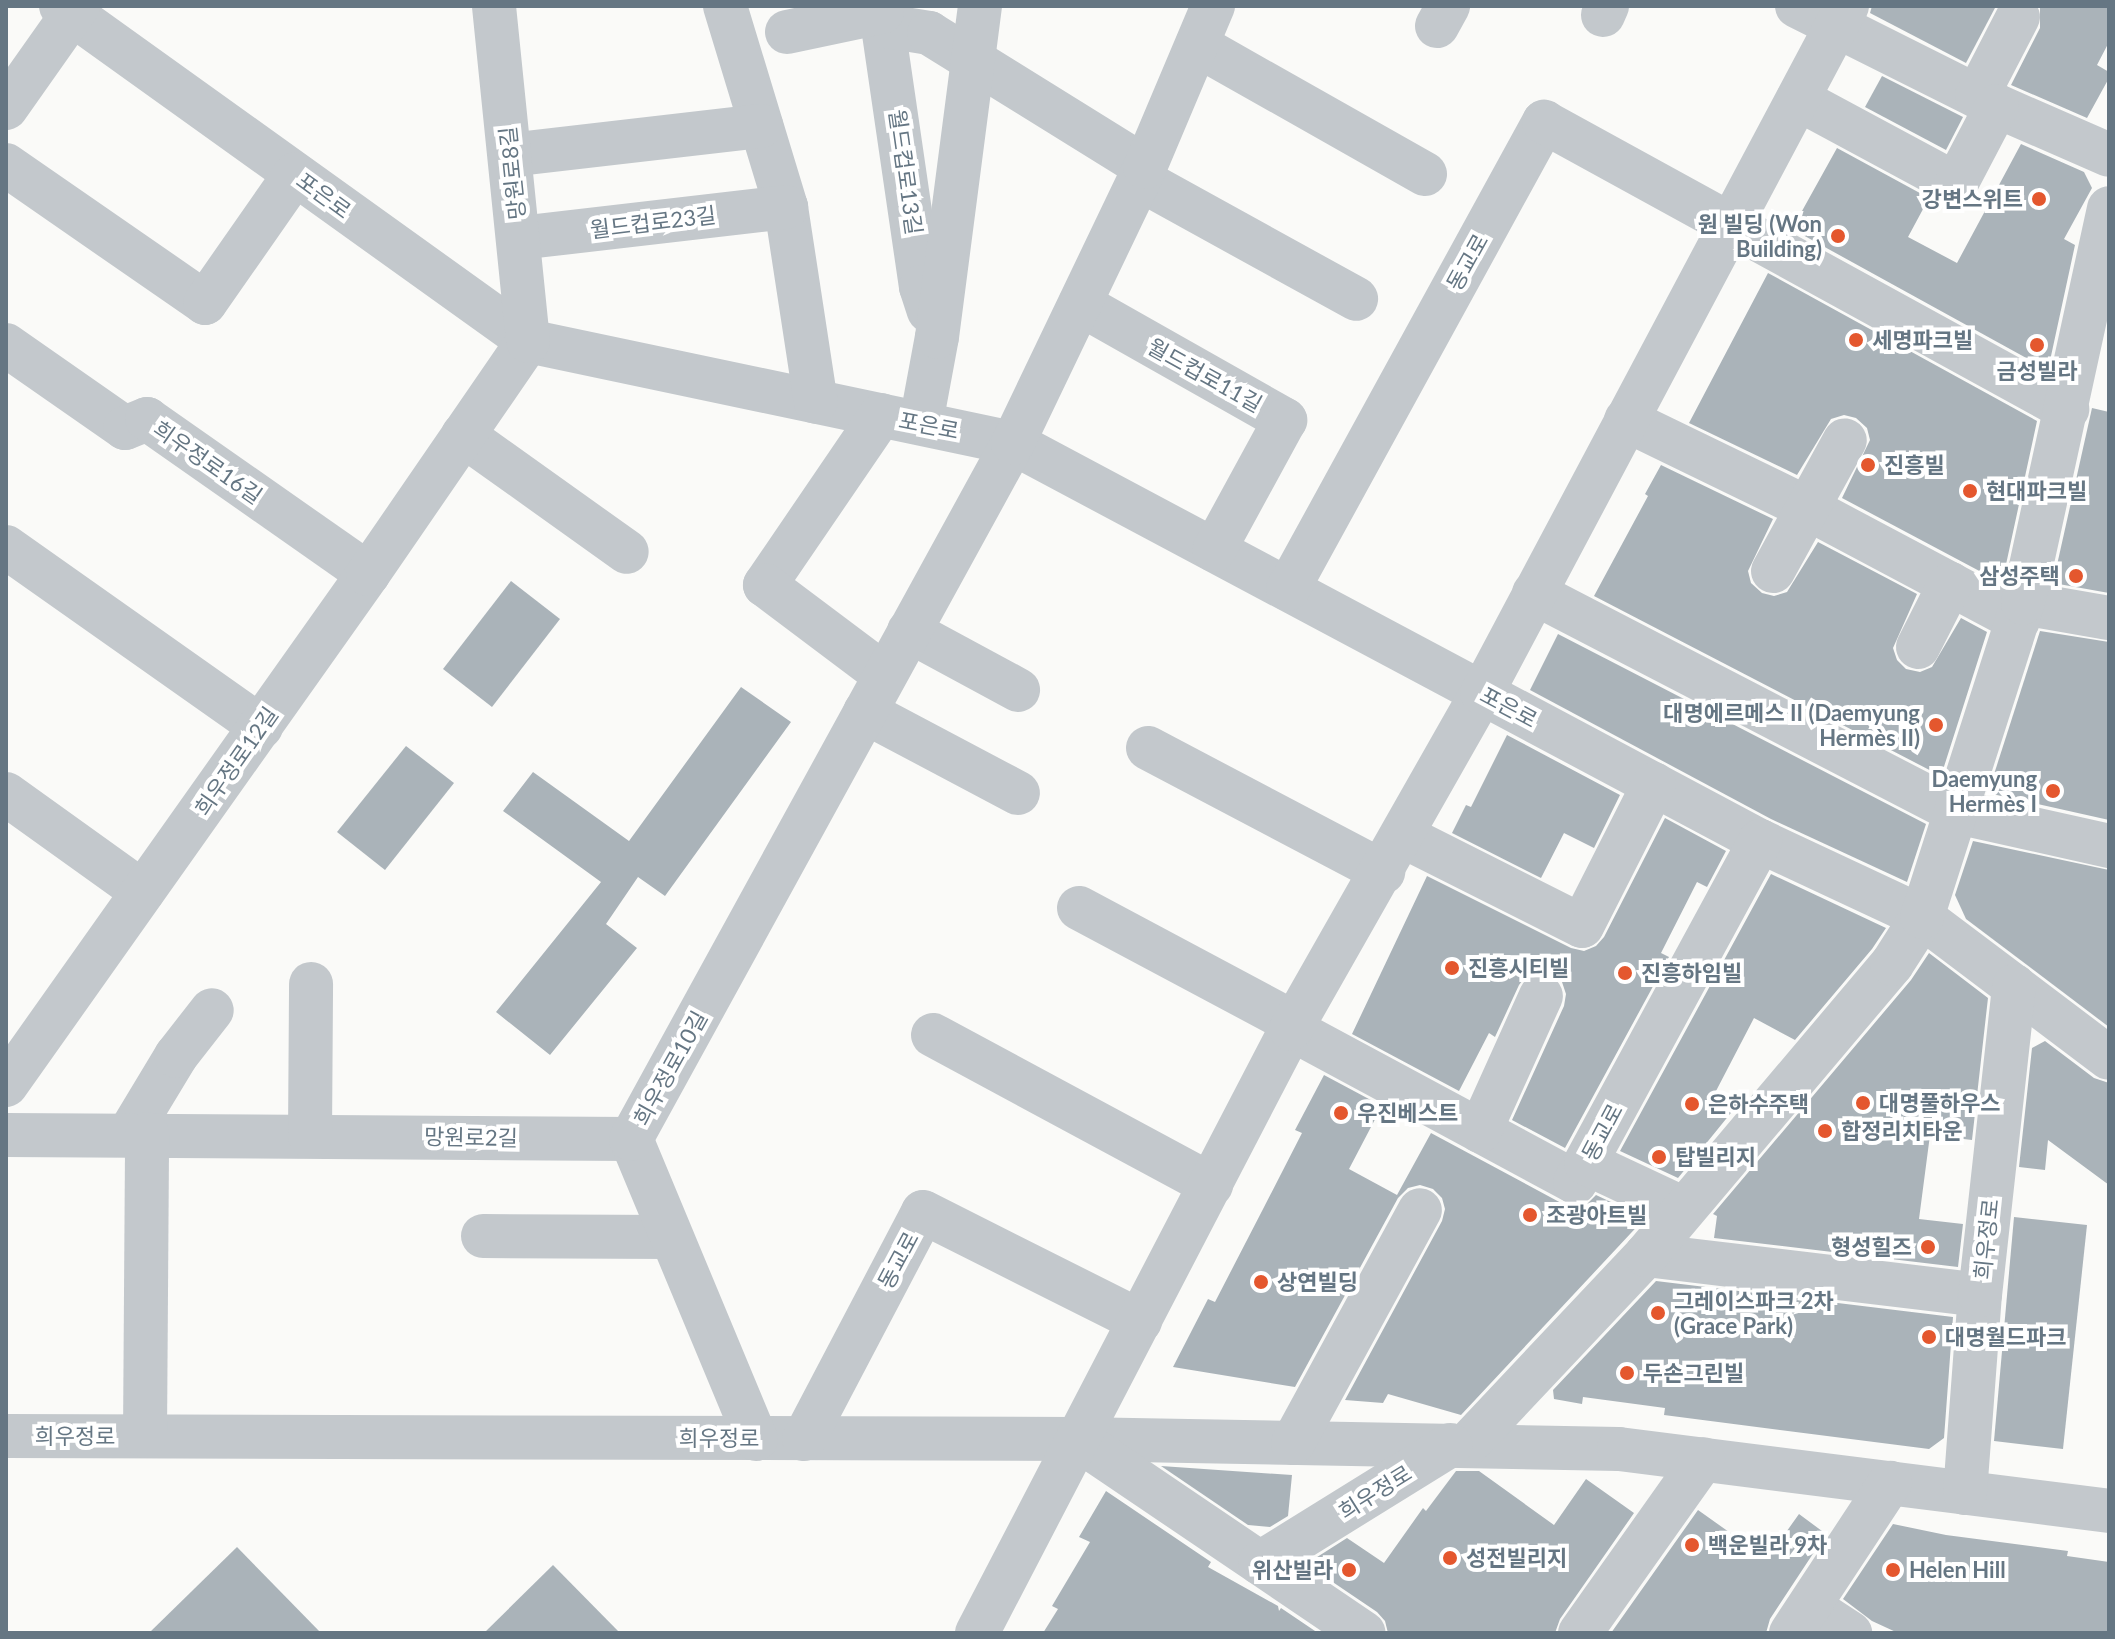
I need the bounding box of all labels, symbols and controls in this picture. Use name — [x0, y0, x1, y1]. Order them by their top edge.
street label: 월드컵로13길 — [884, 107, 928, 237]
street label: 망원로8길 — [494, 125, 530, 221]
street label: 포은로 — [292, 166, 356, 224]
place label: 강변스위트 — [1922, 186, 2023, 212]
marker: 강변스위트 — [2030, 190, 2048, 208]
street label: 월드컵로23길 — [589, 201, 717, 243]
place label: 원 빌딩 (Won Building) — [1698, 210, 1822, 262]
marker: 원 빌딩 (Won Building) — [1829, 227, 1847, 245]
street label: 동교로 — [1441, 229, 1493, 295]
place label: 세명파크빌 — [1872, 327, 1973, 353]
marker: 세명파크빌 — [1847, 331, 1865, 349]
street label: 월드컵로11길 — [1143, 333, 1267, 417]
marker: 금성빌라 — [2028, 336, 2046, 354]
place label: 금성빌라 — [1997, 358, 2077, 384]
street label: 포은로 — [897, 406, 961, 444]
street label: 희우정로16길 — [149, 415, 267, 509]
place label: 진흥빌 — [1884, 452, 1945, 478]
marker: 진흥빌 — [1859, 456, 1877, 474]
place label: 현대파크빌 — [1986, 478, 2087, 504]
marker: 현대파크빌 — [1961, 482, 1979, 500]
place label: 삼성주택 — [1979, 563, 2060, 589]
marker: 삼성주택 — [2067, 567, 2085, 585]
street label: 포은로 — [1476, 681, 1542, 733]
place label: 대명에르메스 II (Daemyung Hermès II) — [1663, 699, 1920, 750]
street label: 희우정로12길 — [189, 702, 283, 820]
marker: 대명에르메스 II (Daemyung Hermès II) — [1927, 716, 1945, 734]
place label: Daemyung Hermès I — [1931, 765, 2037, 816]
marker: Daemyung Hermès I — [2044, 782, 2062, 800]
place label: 진흥시티빌 — [1468, 955, 1569, 981]
marker: 진흥시티빌 — [1443, 959, 1461, 977]
place label: 진흥하임빌 — [1641, 960, 1742, 986]
marker: 진흥하임빌 — [1616, 964, 1634, 982]
street label: 희우정로10길 — [628, 1006, 712, 1130]
place label: 대명풀하우스 — [1879, 1090, 2000, 1116]
place label: 은하수주택 — [1708, 1091, 1809, 1117]
marker: 대명풀하우스 — [1854, 1094, 1872, 1112]
marker: 은하수주택 — [1683, 1095, 1701, 1113]
street label: 동교로 — [1576, 1099, 1628, 1165]
place label: 우진베스트 — [1357, 1100, 1458, 1126]
marker: 우진베스트 — [1332, 1104, 1350, 1122]
place label: 합정리치타운 — [1841, 1118, 1962, 1144]
marker: 합정리치타운 — [1816, 1122, 1834, 1140]
street label: 망원로2길 — [424, 1123, 518, 1151]
place label: 탑빌리지 — [1675, 1144, 1756, 1170]
marker: 탑빌리지 — [1650, 1148, 1668, 1166]
street label: 희우정로 — [1969, 1197, 2003, 1281]
place label: 조광아트빌 — [1546, 1202, 1647, 1228]
marker: 조광아트빌 — [1521, 1206, 1539, 1224]
street label: 동교로 — [872, 1227, 924, 1293]
place label: 형성힐즈 — [1831, 1234, 1912, 1260]
marker: 형성힐즈 — [1919, 1238, 1937, 1256]
place label: 상연빌딩 — [1277, 1269, 1358, 1295]
marker: 상연빌딩 — [1252, 1273, 1270, 1291]
place label: 그레이스파크 2차 (Grace Park) — [1674, 1287, 1834, 1338]
marker: 그레이스파크 2차 (Grace Park) — [1649, 1304, 1667, 1322]
place label: 대명월드파크 — [1945, 1324, 2066, 1350]
marker: 대명월드파크 — [1920, 1328, 1938, 1346]
place label: 두손그린빌 — [1643, 1360, 1744, 1386]
marker: 두손그린빌 — [1618, 1364, 1636, 1382]
street label: 희우정로 — [35, 1423, 115, 1449]
street label: 희우정로 — [679, 1425, 759, 1451]
street label: 희우정로 — [1334, 1459, 1416, 1525]
place label: 백운빌라 9차 — [1708, 1532, 1827, 1558]
marker: 백운빌라 9차 — [1683, 1536, 1701, 1554]
place label: 성전빌리지 — [1466, 1545, 1567, 1571]
marker: 성전빌리지 — [1441, 1549, 1459, 1567]
place label: 위산빌라 — [1252, 1557, 1333, 1583]
place label: Helen Hill — [1909, 1557, 2006, 1583]
marker: 위산빌라 — [1340, 1561, 1358, 1579]
marker: Helen Hill — [1884, 1561, 1902, 1579]

